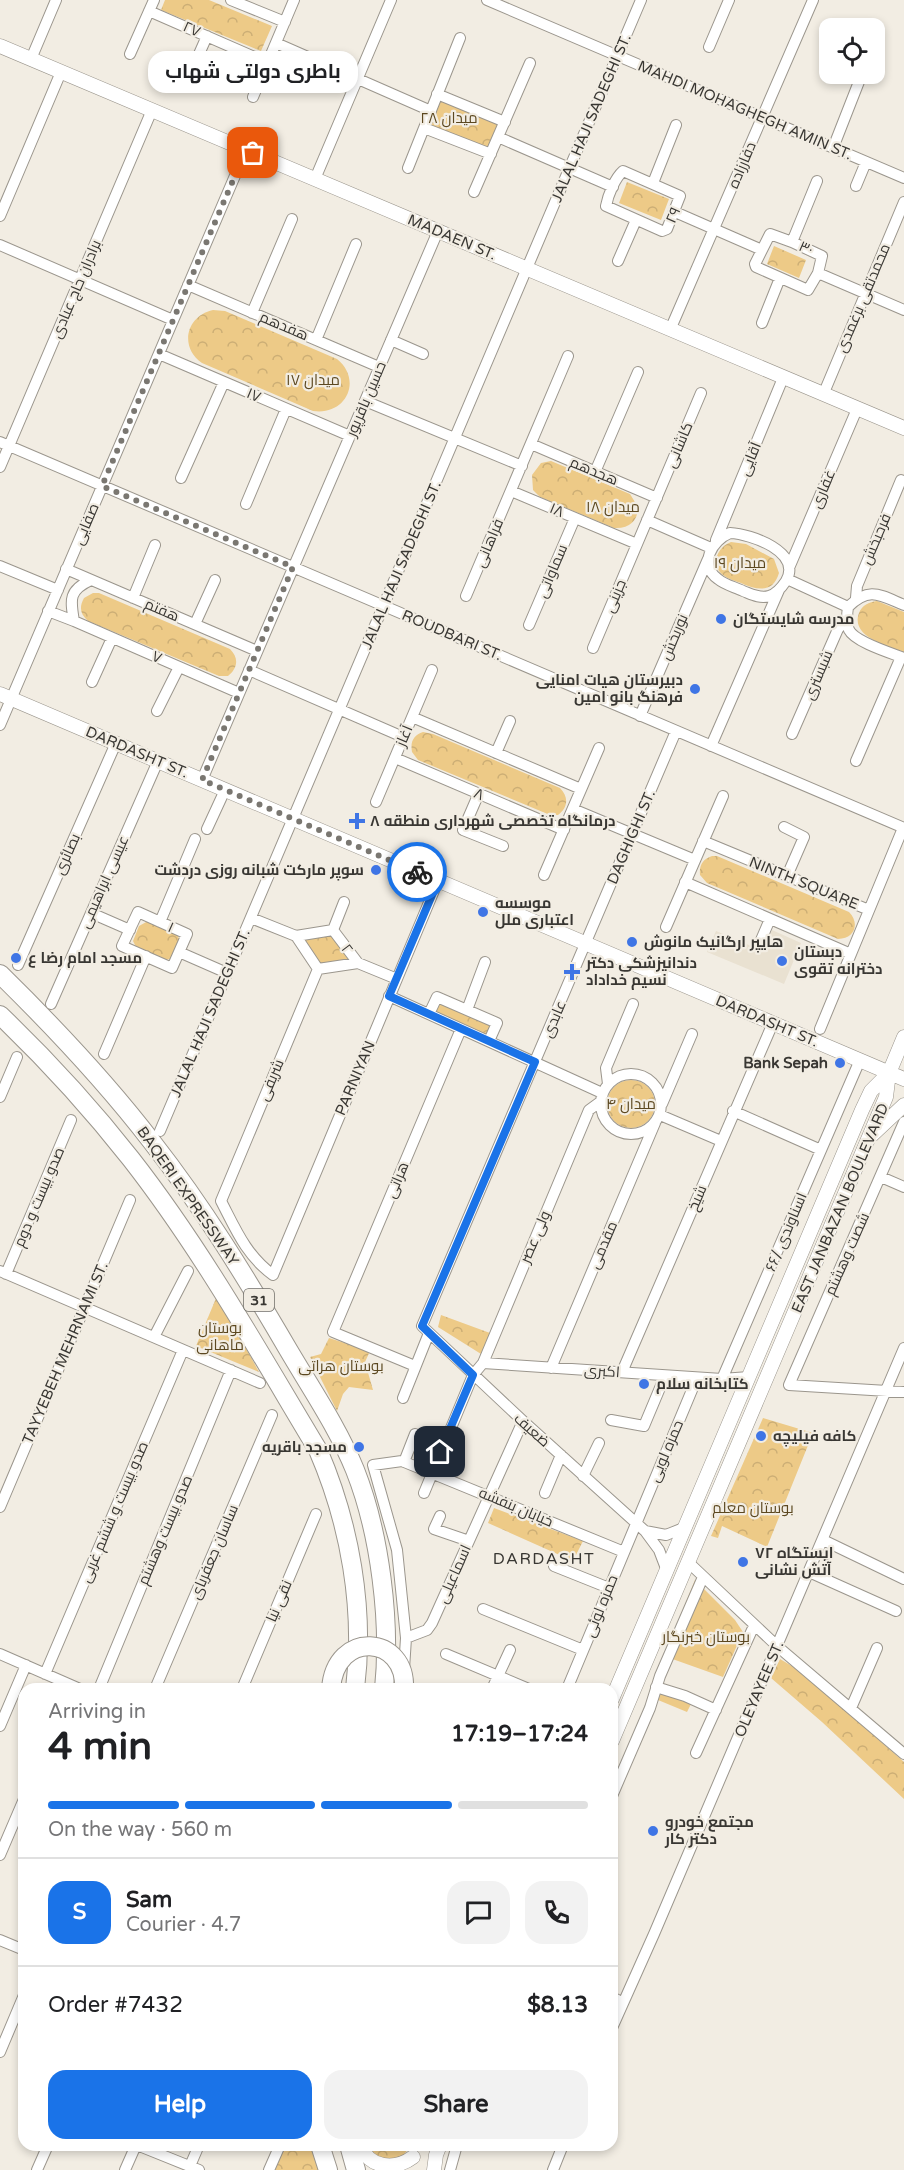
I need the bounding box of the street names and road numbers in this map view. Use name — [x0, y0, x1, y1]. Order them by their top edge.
street label: ۲۷ — [180, 17, 204, 41]
street label: JALAL HAJI SADEGHI ST. — [547, 31, 635, 205]
street label: MAHDI MOHAGHEGH AMIN ST. — [635, 57, 855, 163]
street label: دفارزاده — [724, 139, 760, 191]
street label: ۲۹ — [662, 204, 684, 226]
street label: MADAEN ST. — [405, 210, 499, 264]
street label: برادران حاج عبادی — [47, 237, 107, 342]
street label: ۳۰ — [796, 237, 816, 259]
street label: محمدتقی برغمدی — [832, 241, 895, 356]
street label: هفدهم — [256, 308, 311, 345]
street label: حسین باقرپور — [342, 359, 391, 441]
street label: ۱۷ — [244, 384, 264, 406]
street label: کاشانی — [661, 419, 698, 471]
street label: آقایی — [735, 439, 766, 479]
street label: هجدهم — [567, 453, 621, 490]
street label: غفاری — [807, 467, 840, 511]
street label: JALAL HAJI SADEGHI ST. — [357, 478, 445, 652]
street label: ۱۸ — [547, 499, 567, 521]
street label: صفایی — [69, 500, 104, 548]
street label: فرحبخش — [857, 511, 896, 568]
street label: فراهانی — [471, 516, 508, 571]
street label: سماواتی — [533, 542, 572, 601]
street label: جزینی — [600, 577, 631, 616]
street label: هفتم — [142, 595, 182, 626]
street label: ROUDBARI ST. — [399, 606, 505, 664]
street label: نوربخش — [656, 611, 693, 663]
street label: ۷ — [149, 647, 165, 667]
street label: شبستری — [800, 648, 837, 703]
street label: DARDASHT ST. — [83, 722, 191, 782]
street label: آغاز — [391, 723, 416, 750]
street label: ۸ — [471, 784, 487, 804]
street label: DAGHIGHI ST. — [603, 787, 659, 887]
street label: بصائری — [50, 831, 85, 878]
street label: عیسی ابراهیمی — [76, 833, 133, 932]
street label: NINTH SQUARE — [747, 853, 861, 913]
street label: ۱ — [165, 918, 177, 936]
street label: JALAL HAJI SADEGHI ST. — [166, 926, 254, 1100]
street label: ۲ — [337, 940, 357, 958]
street label: DARDASHT ST. — [713, 991, 821, 1051]
street label: عابدی — [538, 998, 571, 1041]
street label: PARNIYAN — [331, 1038, 379, 1118]
street label: شریفی — [254, 1056, 289, 1104]
street label: EAST JANBAZAN BOULEVARD — [788, 1100, 892, 1316]
street label: BAQERI EXPRESSWAY — [133, 1123, 243, 1269]
street label: صدو بیست و دوم — [10, 1144, 69, 1250]
street label: هراتی — [381, 1159, 414, 1201]
street label: شیخ — [684, 1182, 712, 1214]
street label: اسناوندی /۶۶ — [761, 1190, 812, 1274]
street label: ولی عصر — [516, 1208, 555, 1267]
street label: شصت وهشتم — [821, 1210, 874, 1299]
street label: مقدمی — [585, 1218, 622, 1272]
street label: TAYYEBEH MEHRNAMI ST. — [18, 1259, 112, 1447]
road number: 31 — [244, 1289, 274, 1311]
street label: اکبری — [583, 1361, 620, 1382]
street label: ضعیف — [510, 1409, 554, 1451]
street label: حمزه لویی — [645, 1417, 688, 1485]
street label: صدو بیست و ششم غربی — [76, 1439, 153, 1586]
street label: صدو بیست وهشتم — [134, 1473, 197, 1588]
street label: خیابان بنفشه — [476, 1483, 556, 1532]
street label: ساسان جعفربای — [186, 1502, 243, 1603]
street label: اسماعیلی — [433, 1542, 476, 1606]
street label: حمزه لوئی — [580, 1572, 623, 1640]
street label: نقی نیا — [262, 1577, 297, 1625]
street label: OLEYAYEE ST. — [731, 1638, 787, 1740]

